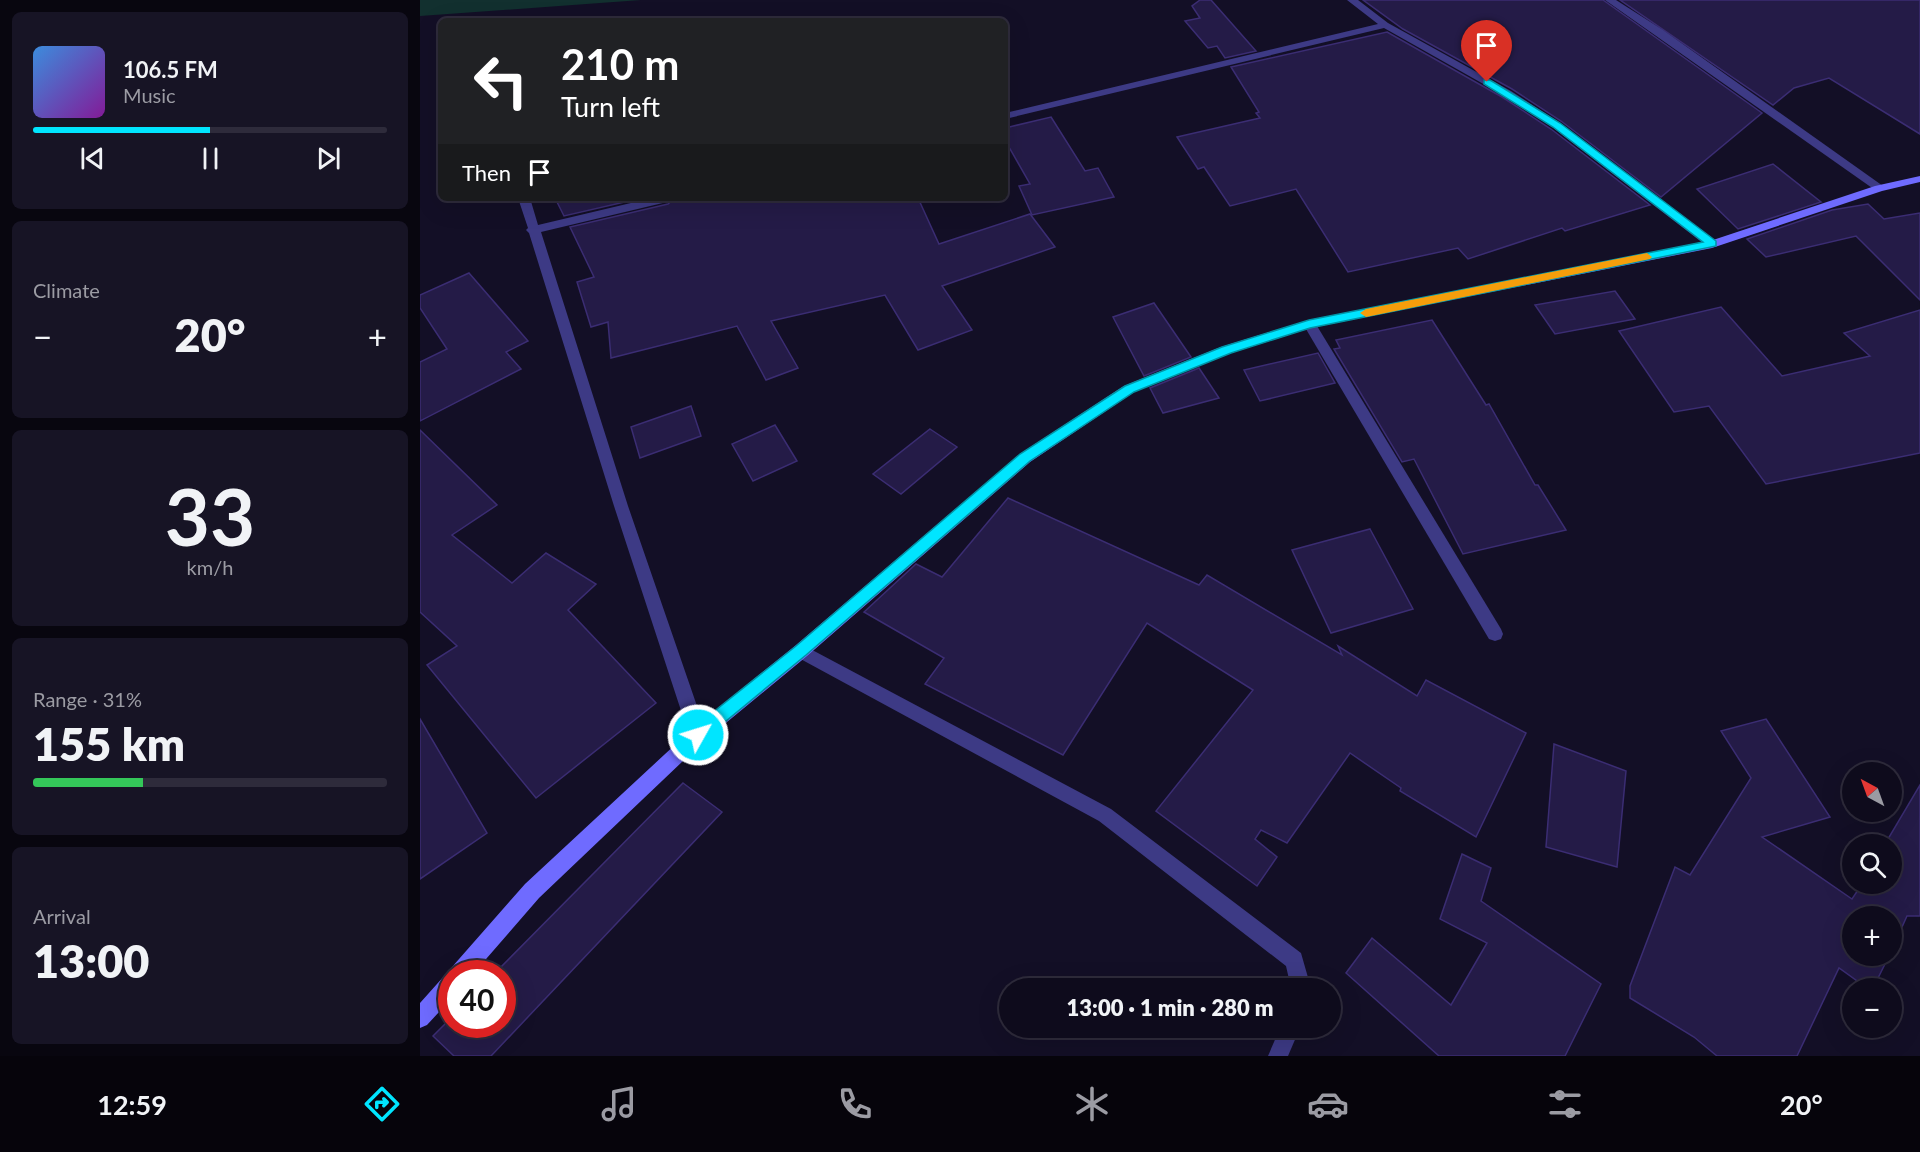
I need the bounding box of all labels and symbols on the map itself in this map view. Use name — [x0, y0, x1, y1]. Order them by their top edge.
pin — [1461, 20, 1512, 82]
position arrow — [666, 703, 730, 767]
north arrow — [1842, 762, 1902, 822]
speed limit sign: 40 — [438, 960, 516, 1038]

